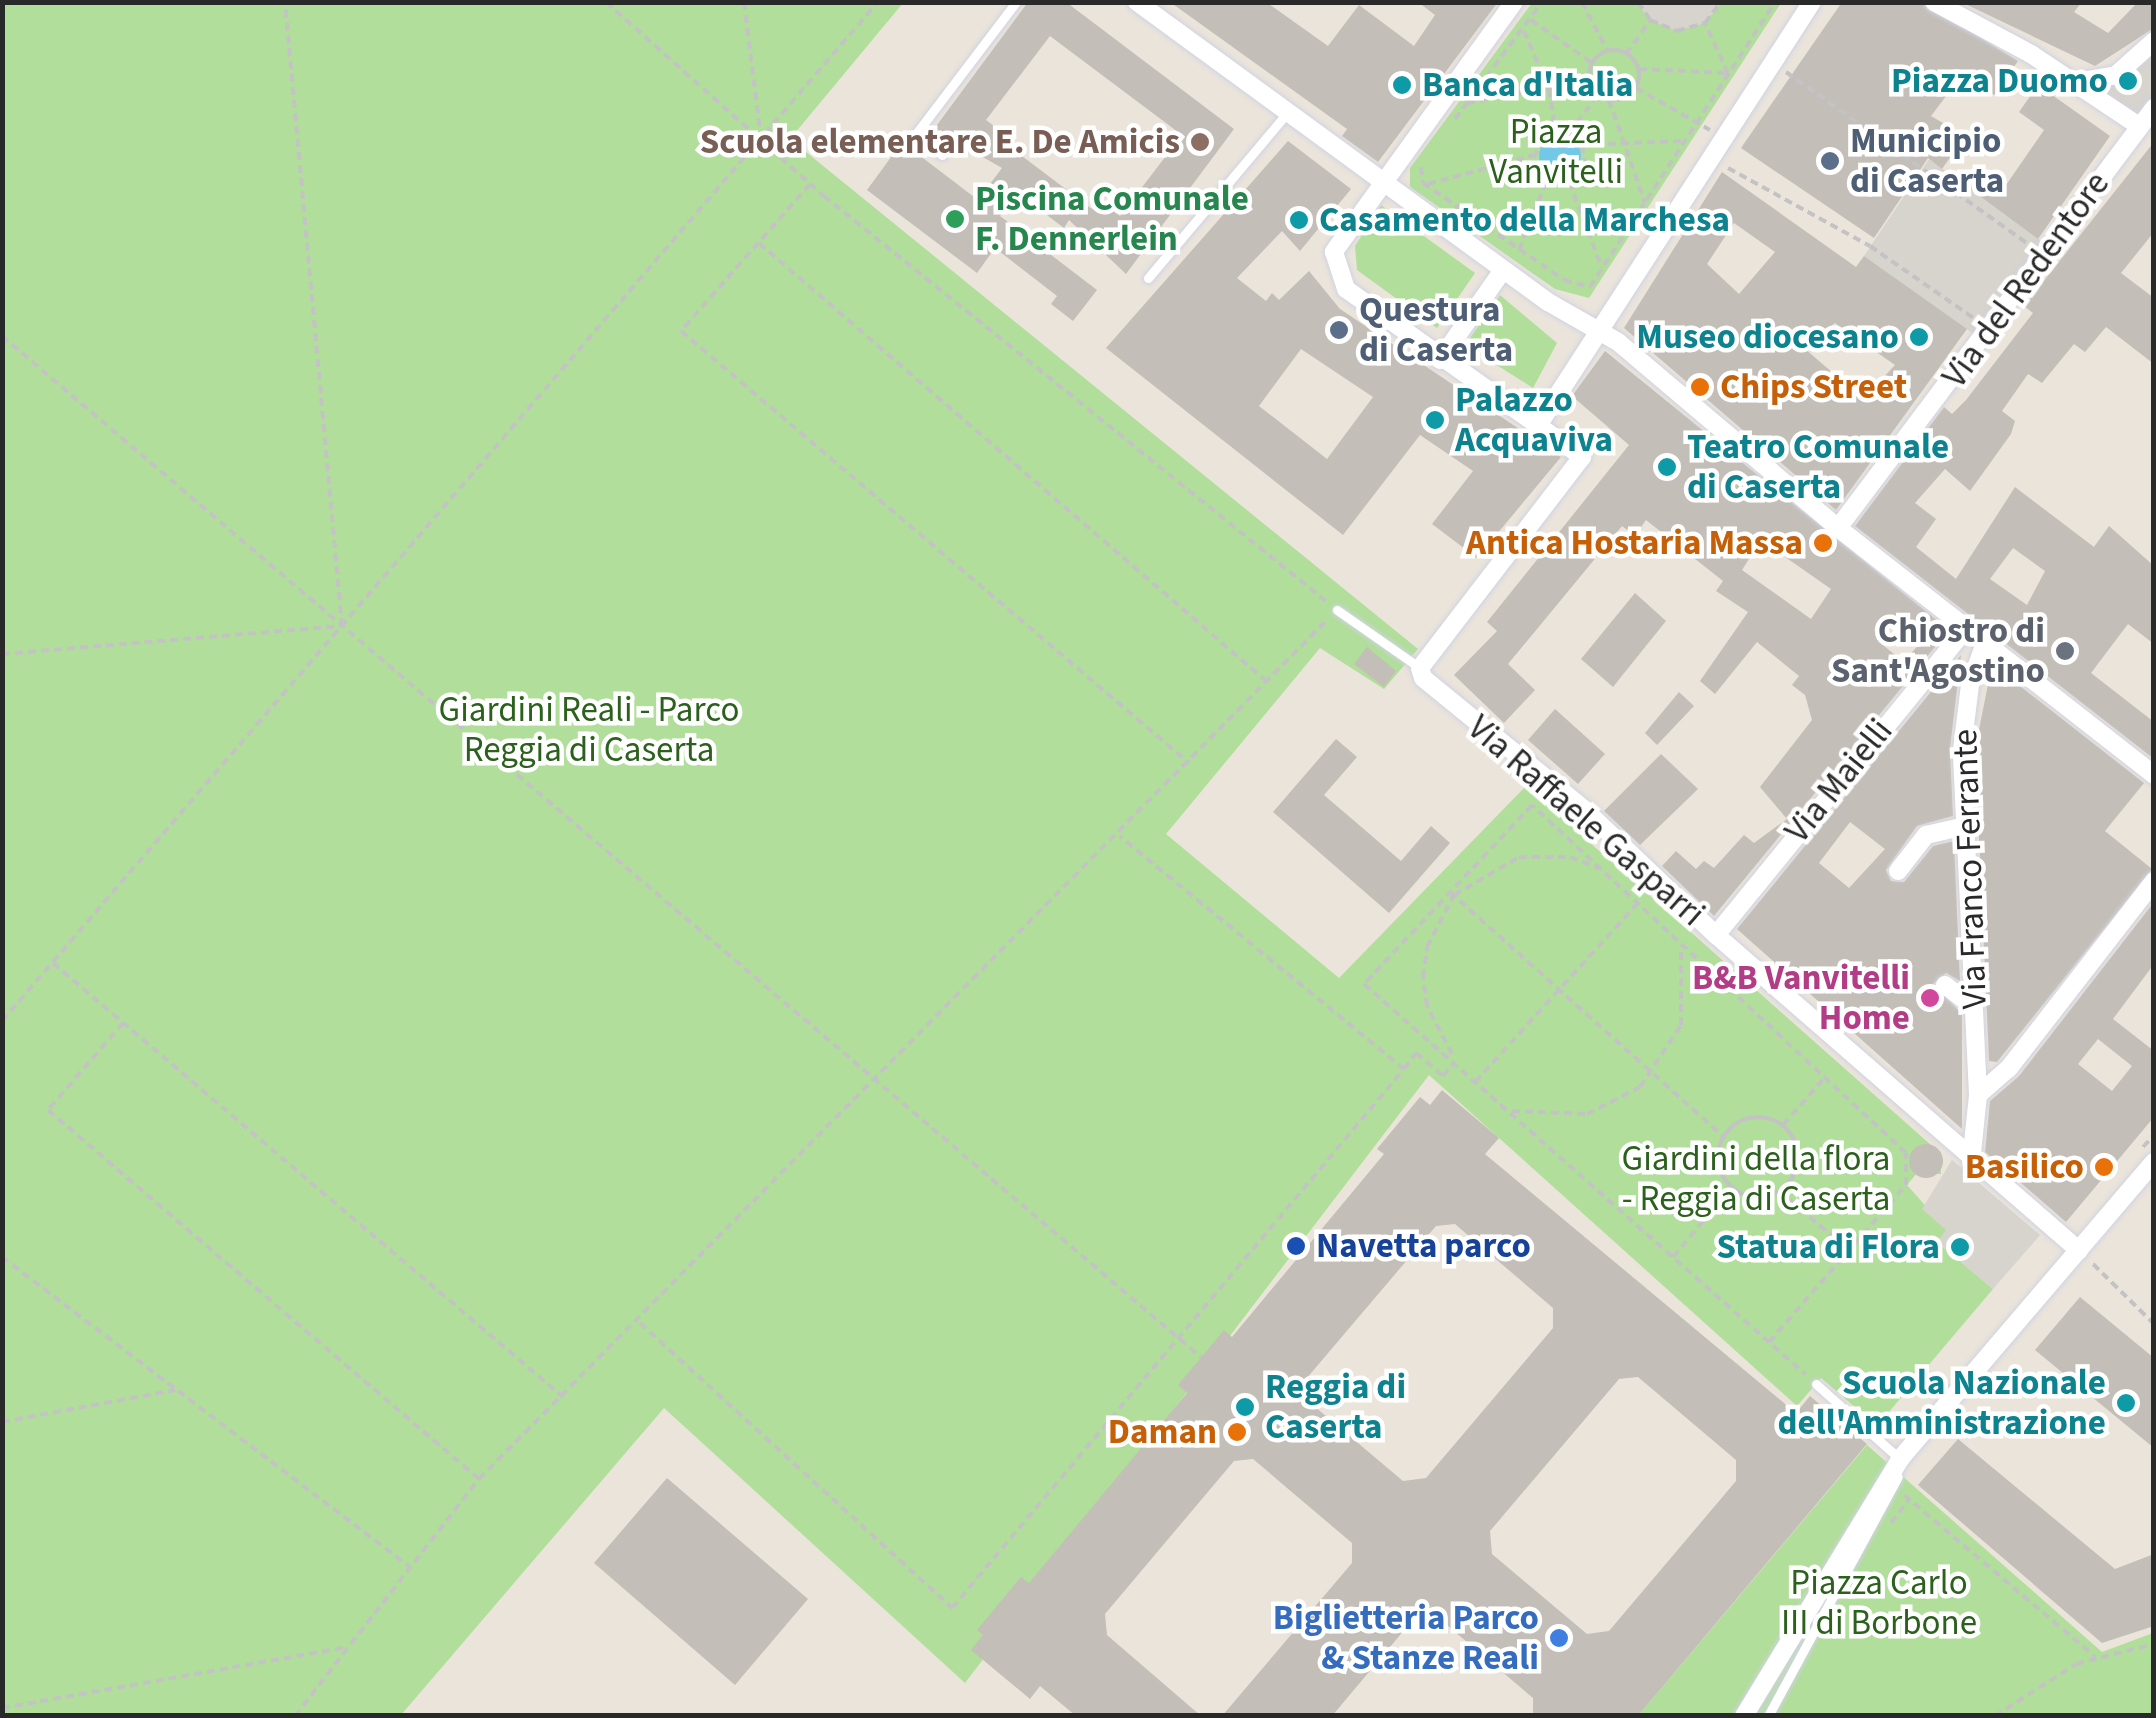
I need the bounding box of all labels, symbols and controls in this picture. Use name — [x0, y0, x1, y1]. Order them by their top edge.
place label: Piazza Duomo — [1891, 60, 2108, 102]
place label: Banca d'Italia — [1422, 64, 1633, 106]
marker: Piazza Duomo — [2117, 70, 2139, 92]
marker: Banca d'Italia — [1391, 74, 1413, 96]
park label: Piazza Vanvitelli — [1489, 111, 1623, 193]
place label: Municipio di Caserta — [1850, 120, 2004, 202]
place label: Scuola elementare E. De Amicis — [700, 121, 1180, 163]
marker: Scuola elementare E. De Amicis — [1189, 131, 1211, 153]
marker: Municipio di Caserta — [1819, 150, 1841, 172]
street label: Via del Redentore — [1934, 164, 2118, 396]
place label: Piscina Comunale F. Dennerlein — [975, 178, 1249, 260]
place label: Casamento della Marchesa — [1319, 199, 1730, 241]
marker: Piscina Comunale F. Dennerlein — [944, 208, 966, 230]
marker: Casamento della Marchesa — [1288, 209, 1310, 231]
place label: Questura di Caserta — [1359, 289, 1513, 371]
place label: Museo diocesano — [1636, 316, 1899, 358]
marker: Questura di Caserta — [1328, 319, 1350, 341]
marker: Museo diocesano — [1908, 326, 1930, 348]
place label: Chips Street — [1720, 366, 1907, 408]
marker: Chips Street — [1689, 376, 1711, 398]
place label: Palazzo Acquaviva — [1455, 379, 1613, 461]
marker: Palazzo Acquaviva — [1424, 409, 1446, 431]
place label: Teatro Comunale di Caserta — [1687, 426, 1949, 508]
marker: Teatro Comunale di Caserta — [1656, 456, 1678, 478]
place label: Antica Hostaria Massa — [1466, 522, 1803, 564]
marker: Antica Hostaria Massa — [1812, 532, 1834, 554]
place label: Chiostro di Sant'Agostino — [1831, 610, 2045, 692]
marker: Chiostro di Sant'Agostino — [2054, 640, 2076, 662]
park label: Giardini Reali - Parco Reggia di Caserta — [439, 689, 739, 771]
street label: Via Raffaele Gasparri — [1459, 707, 1713, 935]
street label: Via Maielli — [1776, 711, 1902, 851]
street label: Via Franco Ferrante — [1944, 728, 1996, 1010]
place label: B&B Vanvitelli Home — [1692, 957, 1910, 1039]
marker: B&B Vanvitelli Home — [1919, 987, 1941, 1009]
park label: Giardini della flora - Reggia di Caserta — [1622, 1138, 1890, 1220]
place label: Basilico — [1965, 1146, 2084, 1188]
marker: Basilico — [2093, 1156, 2115, 1178]
place label: Navetta parco — [1316, 1225, 1531, 1267]
place label: Statua di Flora — [1716, 1226, 1940, 1268]
marker: Navetta parco — [1285, 1235, 1307, 1257]
marker: Statua di Flora — [1949, 1236, 1971, 1258]
place label: Scuola Nazionale dell'Amministrazione — [1778, 1362, 2106, 1444]
place label: Reggia di Caserta — [1265, 1366, 1406, 1448]
marker: Scuola Nazionale dell'Amministrazione — [2115, 1392, 2137, 1414]
marker: Reggia di Caserta — [1234, 1396, 1256, 1418]
place label: Daman — [1108, 1411, 1217, 1453]
marker: Daman — [1226, 1421, 1248, 1443]
park label: Piazza Carlo III di Borbone — [1781, 1562, 1977, 1644]
place label: Biglietteria Parco & Stanze Reali — [1273, 1597, 1539, 1679]
marker: Biglietteria Parco & Stanze Reali — [1548, 1627, 1570, 1649]

